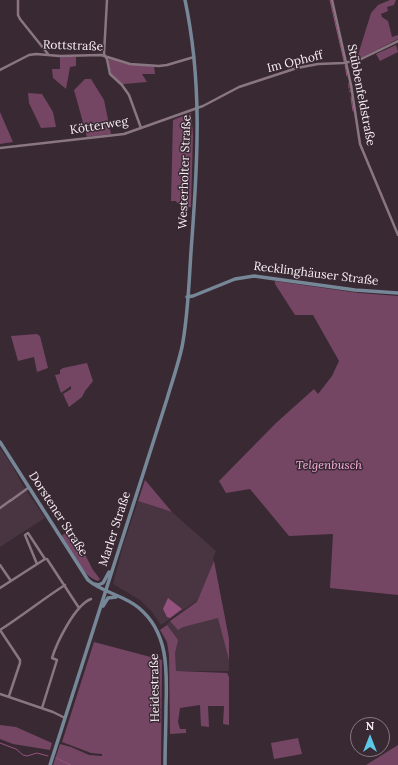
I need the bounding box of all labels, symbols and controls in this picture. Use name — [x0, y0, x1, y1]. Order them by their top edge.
street label: Rottstraße — [43, 38, 103, 54]
street label: Stübbenfeldstraße — [344, 43, 378, 147]
street label: Im Ophoff — [266, 48, 324, 76]
street label: Kötterweg — [69, 114, 129, 138]
street label: Westerholter Straße — [176, 115, 194, 229]
street label: Recklinghäuser Straße — [253, 259, 379, 289]
park label: Telgenbusch — [296, 459, 362, 473]
street label: Dorstener Straße — [25, 469, 91, 559]
street label: Marler Straße — [96, 490, 134, 568]
street label: Heidestraße — [147, 653, 163, 723]
north arrow — [350, 717, 390, 757]
text: N — [366, 719, 374, 733]

